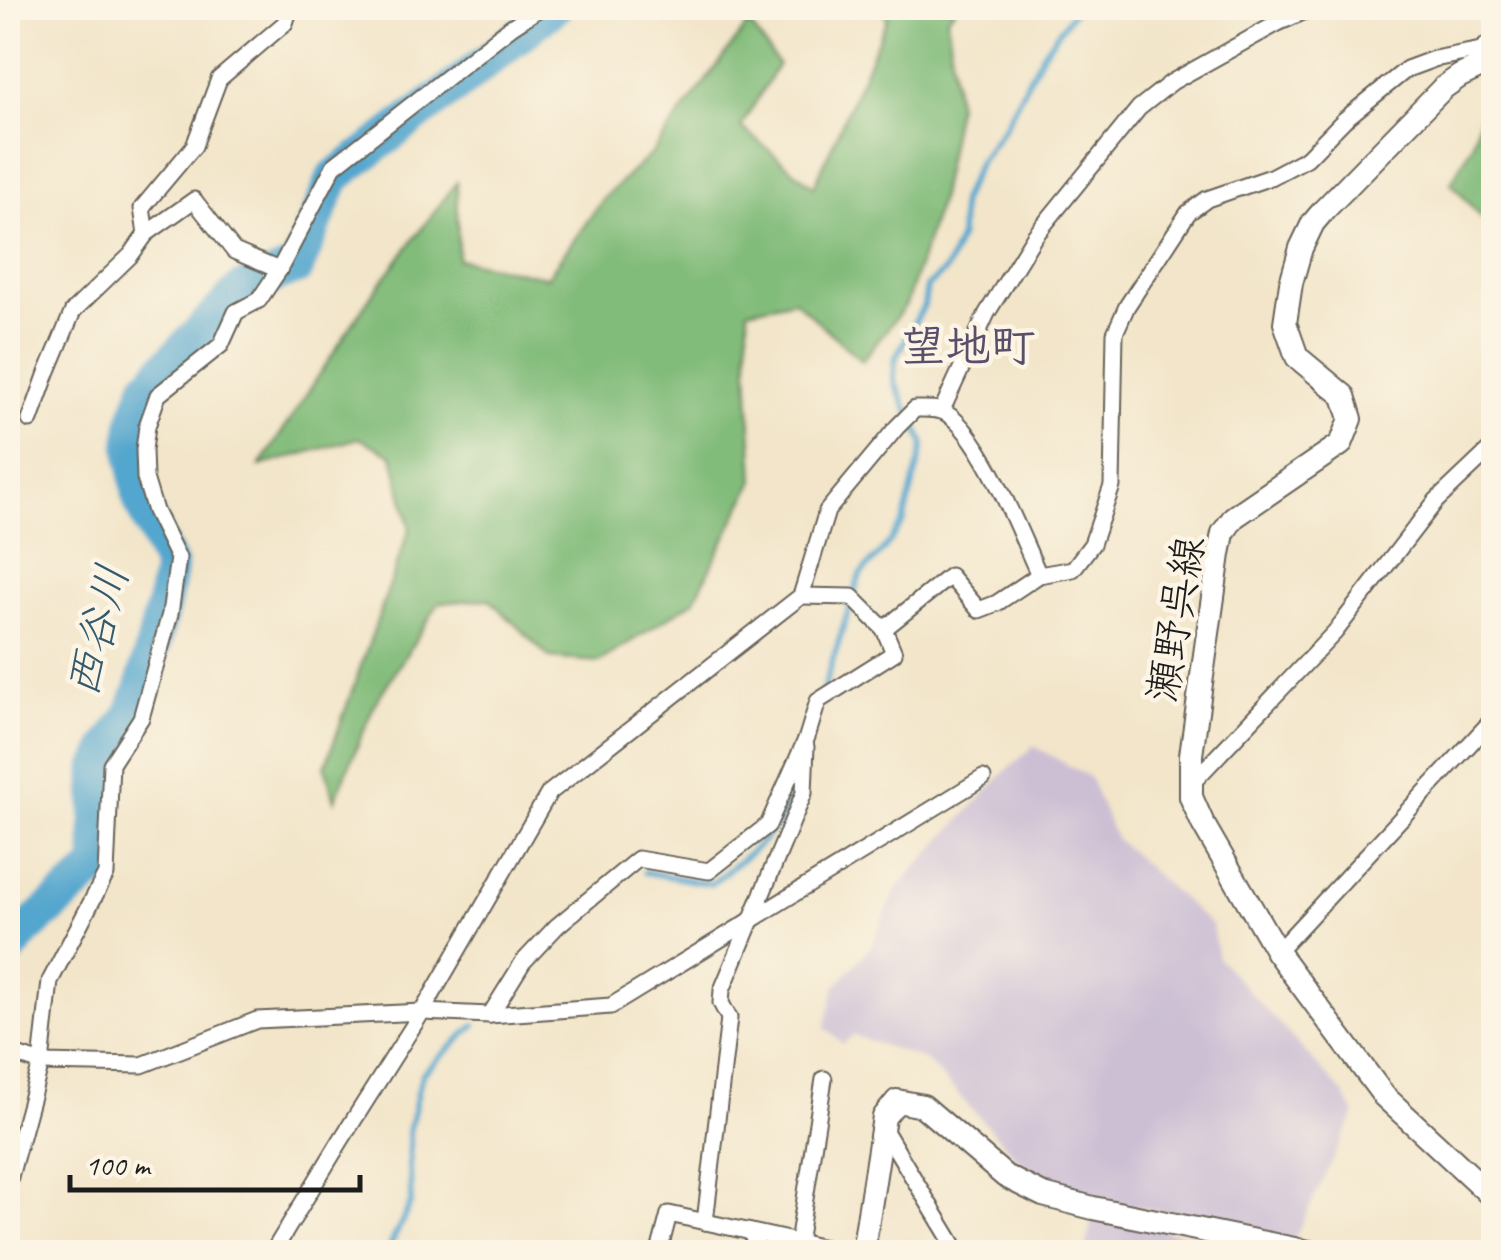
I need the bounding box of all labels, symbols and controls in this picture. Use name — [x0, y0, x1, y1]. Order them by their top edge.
district label: 望地町 — [900, 318, 1036, 375]
street label: 瀬野呉線 — [1135, 532, 1217, 706]
water label: 西谷川 — [54, 559, 142, 703]
scale bar — [70, 1130, 360, 1192]
text: 100 m — [85, 1146, 152, 1184]

